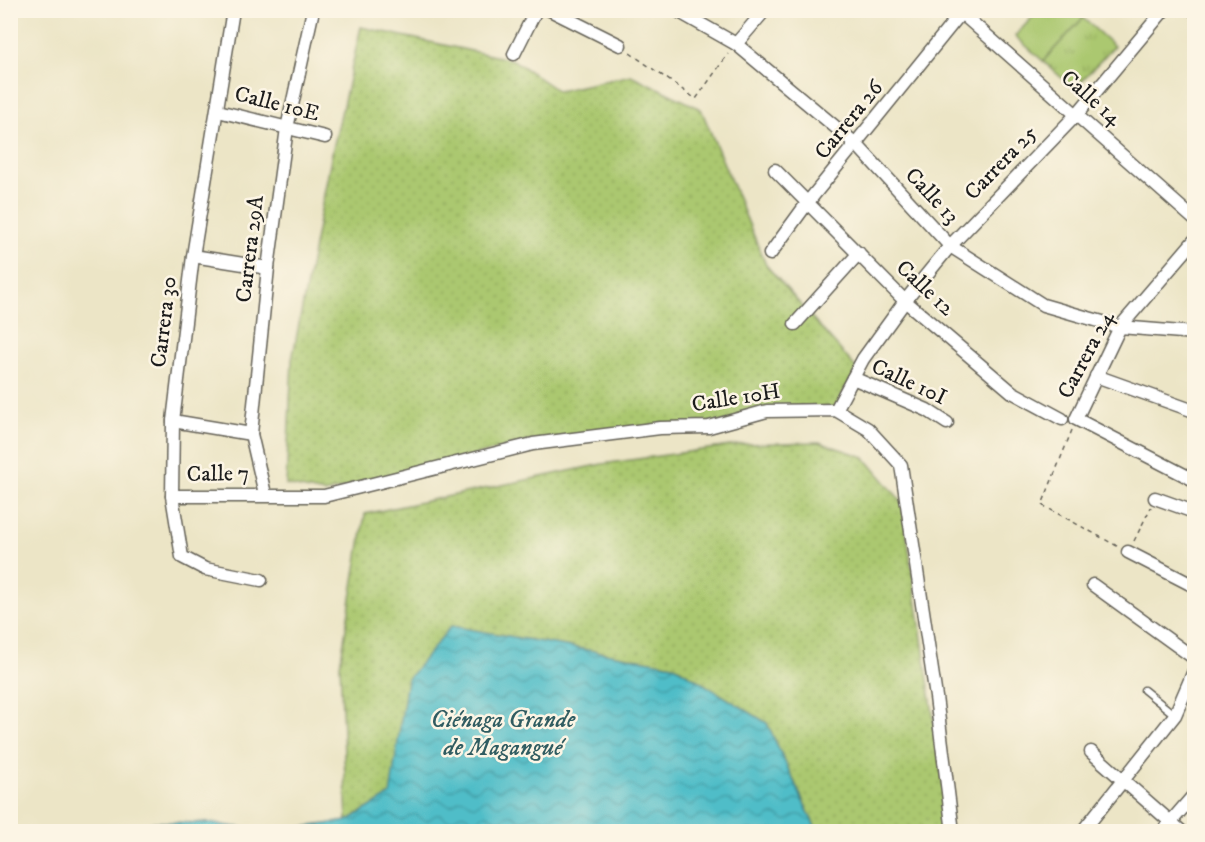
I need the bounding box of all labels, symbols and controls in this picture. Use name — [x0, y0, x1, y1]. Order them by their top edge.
street label: Calle 14 — [1055, 64, 1128, 133]
street label: Carrera 26 — [809, 74, 890, 165]
street label: Calle 10E — [232, 80, 322, 128]
street label: Carrera 25 — [959, 120, 1043, 206]
street label: Calle 13 — [899, 162, 965, 230]
street label: Carrera 29A — [230, 193, 270, 304]
street label: Calle 12 — [890, 254, 960, 322]
street label: Carrera 30 — [145, 275, 183, 369]
street label: Carrera 24 — [1052, 305, 1121, 403]
street label: Calle 10I — [867, 353, 951, 411]
street label: Calle 10H — [690, 378, 782, 418]
street label: Calle 7 — [187, 460, 249, 488]
water label: Ciénaga Grande de Magangué — [431, 705, 576, 763]

